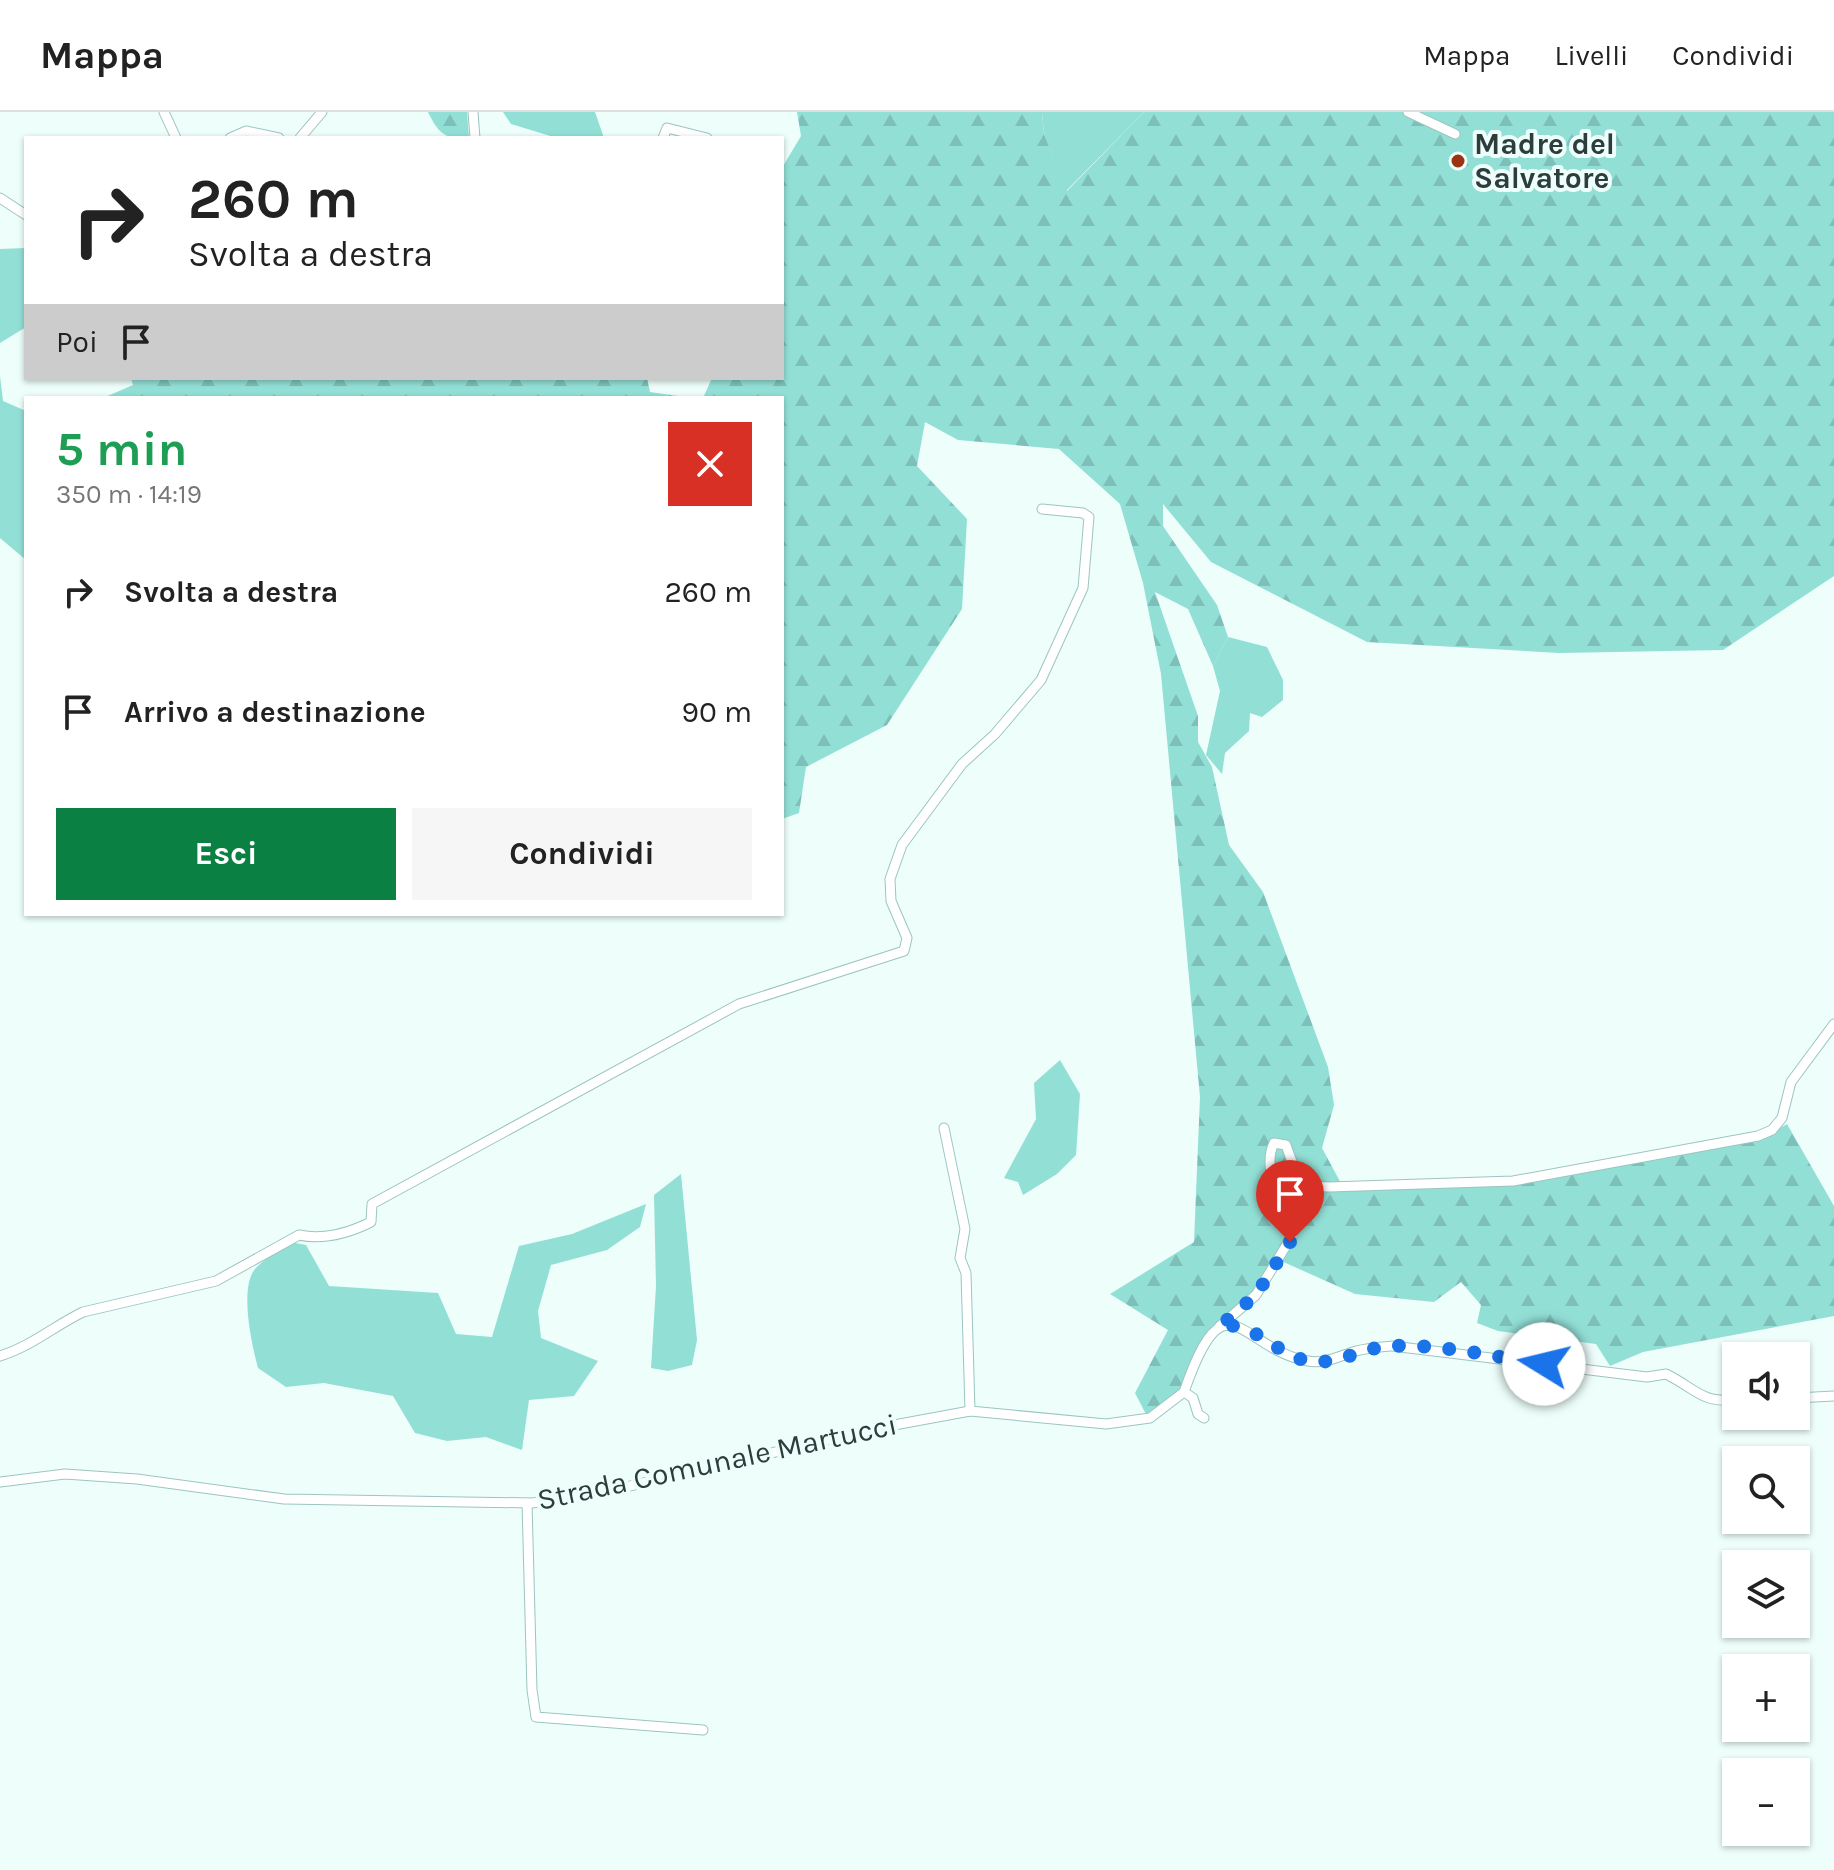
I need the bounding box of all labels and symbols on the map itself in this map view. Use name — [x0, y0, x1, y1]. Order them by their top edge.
place label: Madre del Salvatore — [1474, 126, 1615, 196]
marker: Madre del Salvatore — [1449, 152, 1467, 170]
pin — [1256, 1160, 1324, 1242]
position arrow — [1502, 1322, 1586, 1406]
street label: Strada Comunale Martucci — [534, 1406, 900, 1518]

